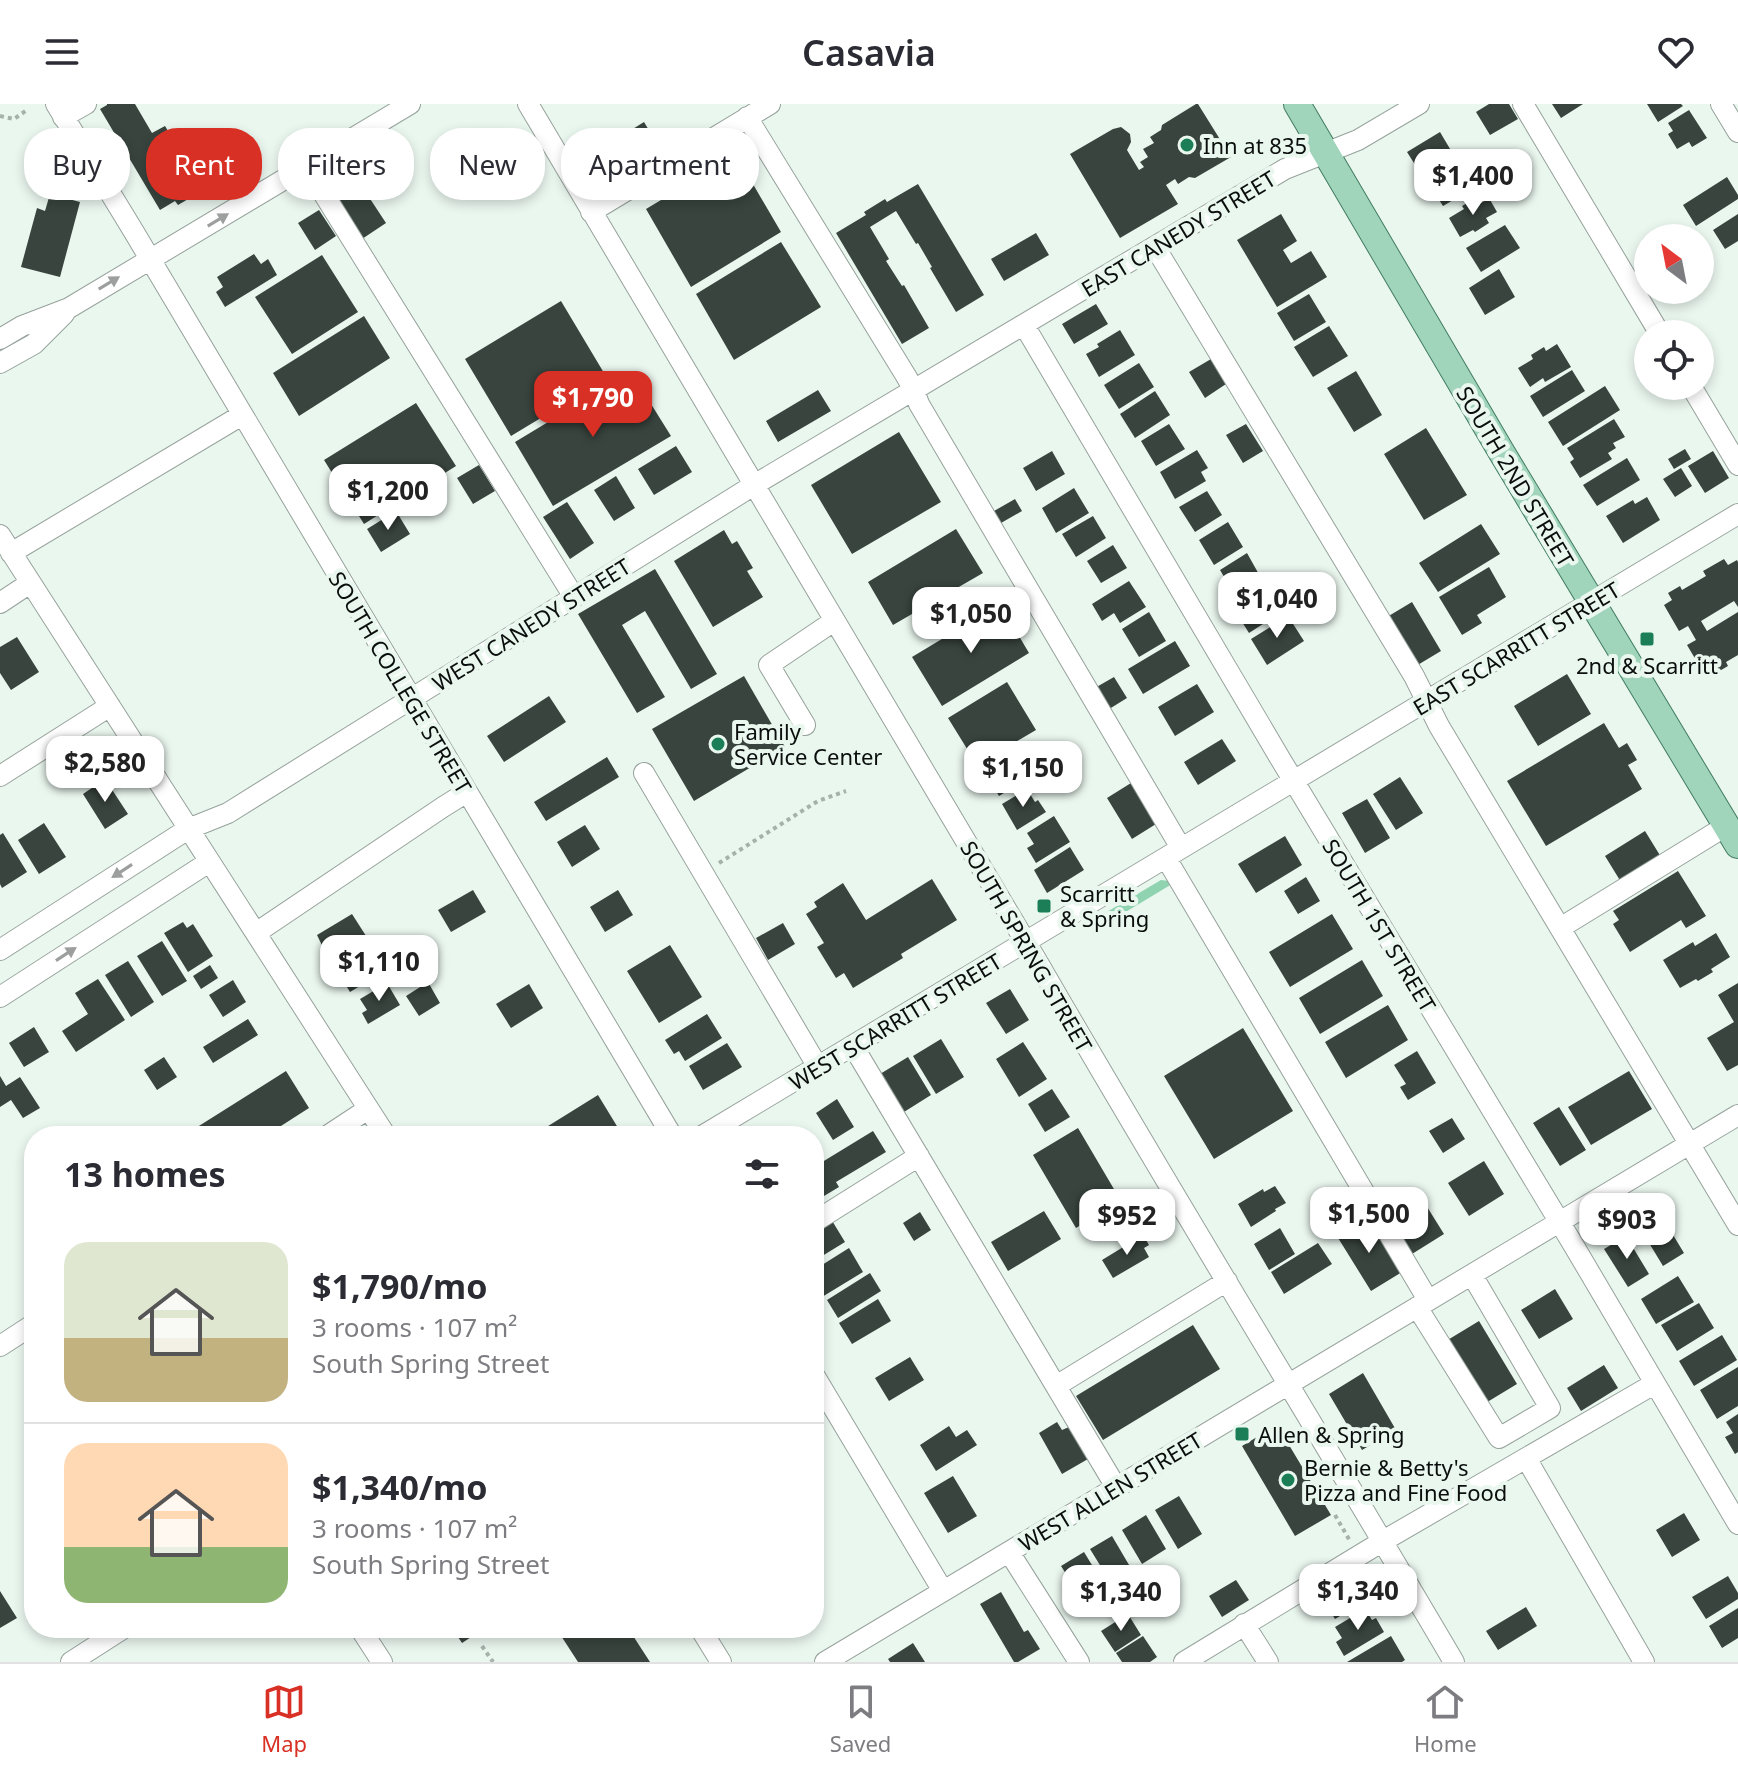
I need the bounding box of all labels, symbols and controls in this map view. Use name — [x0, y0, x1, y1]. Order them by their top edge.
text: Casavia — [802, 28, 936, 77]
icon: menu — [40, 30, 84, 74]
icon: heart — [1654, 30, 1698, 74]
chip: Buy — [24, 128, 130, 200]
chip: Rent — [146, 128, 262, 200]
chip: Filters — [278, 128, 414, 200]
chip: New — [430, 128, 545, 200]
chip: Apartment — [561, 128, 759, 200]
place label: Inn at 835 — [1203, 130, 1307, 160]
marker: Inn at 835 — [1178, 136, 1196, 154]
pin: $1,400 — [1408, 149, 1538, 217]
text: $1,400 — [1432, 157, 1514, 193]
street label: EAST CANEDY STREET — [1075, 163, 1281, 303]
one-way arrow — [207, 213, 229, 227]
north arrow — [1634, 224, 1714, 304]
map controls — [1634, 224, 1714, 400]
one-way arrow — [99, 276, 120, 291]
button: locate — [1634, 320, 1714, 400]
pin: $1,790 — [528, 371, 658, 439]
text: $1,790 — [552, 379, 634, 415]
street label: SOUTH 2ND STREET — [1450, 380, 1582, 572]
pin: $1,200 — [323, 464, 453, 532]
text: $1,200 — [347, 472, 429, 508]
street label: WEST CANEDY STREET — [426, 551, 636, 697]
street label: SOUTH COLLEGE STREET — [323, 565, 479, 799]
pin: $1,040 — [1212, 572, 1342, 640]
street label: EAST SCARRITT STREET — [1407, 574, 1625, 722]
text: $1,040 — [1236, 580, 1318, 616]
pin: $1,050 — [906, 587, 1036, 655]
text: $1,050 — [930, 595, 1012, 631]
marker: 2nd & Scarritt — [1638, 630, 1656, 648]
place label: 2nd & Scarritt — [1576, 650, 1718, 680]
place label: Family Service Center — [734, 716, 882, 771]
marker: Family Service Center — [709, 735, 727, 753]
pin: $2,580 — [40, 736, 170, 804]
pin: $1,150 — [958, 741, 1088, 809]
text: $2,580 — [64, 744, 146, 780]
text: $1,150 — [982, 749, 1064, 785]
street label: SOUTH 1ST STREET — [1316, 833, 1444, 1017]
street label: SOUTH SPRING STREET — [954, 835, 1100, 1057]
one-way arrow — [112, 863, 133, 878]
place label: Scarritt & Spring — [1060, 878, 1149, 933]
marker: Scarritt & Spring — [1035, 897, 1053, 915]
pin: $1,110 — [314, 935, 444, 1003]
text: $1,110 — [338, 943, 420, 979]
street label: WEST SCARRITT STREET — [783, 946, 1007, 1096]
one-way arrow — [55, 947, 76, 962]
text: 13 homes — [64, 1151, 226, 1197]
icon: filters — [740, 1152, 784, 1196]
pin: $1,500 — [1304, 1187, 1434, 1255]
pin: $952 — [1080, 1189, 1174, 1257]
pin: $903 — [1580, 1193, 1674, 1261]
text: $1,500 — [1328, 1195, 1410, 1231]
text: $952 — [1097, 1197, 1157, 1233]
text: $903 — [1597, 1201, 1657, 1237]
text: $1,790/mo — [312, 1263, 487, 1309]
icon: home — [128, 1274, 224, 1370]
text: 3 rooms · 107 m² — [312, 1309, 517, 1345]
text: South Spring Street — [312, 1345, 549, 1381]
place label: Allen & Spring — [1258, 1419, 1404, 1449]
street label: WEST ALLEN STREET — [1013, 1424, 1207, 1558]
marker: Allen & Spring — [1233, 1425, 1251, 1443]
place label: Bernie & Betty's Pizza and Fine Food — [1304, 1452, 1507, 1507]
text: $1,340/mo — [312, 1464, 487, 1510]
marker: Bernie & Betty's Pizza and Fine Food — [1279, 1471, 1297, 1489]
icon: home — [128, 1475, 224, 1571]
text: 3 rooms · 107 m² — [312, 1510, 517, 1546]
text: South Spring Street — [312, 1546, 549, 1582]
pin: $1,340 — [1293, 1564, 1423, 1632]
pin: $1,340 — [1056, 1565, 1186, 1633]
text: $1,340 — [1317, 1572, 1399, 1608]
text: $1,340 — [1080, 1573, 1162, 1609]
tab: Map — [261, 1680, 307, 1758]
tab: Saved — [830, 1680, 891, 1758]
tab: Home — [1414, 1680, 1477, 1758]

